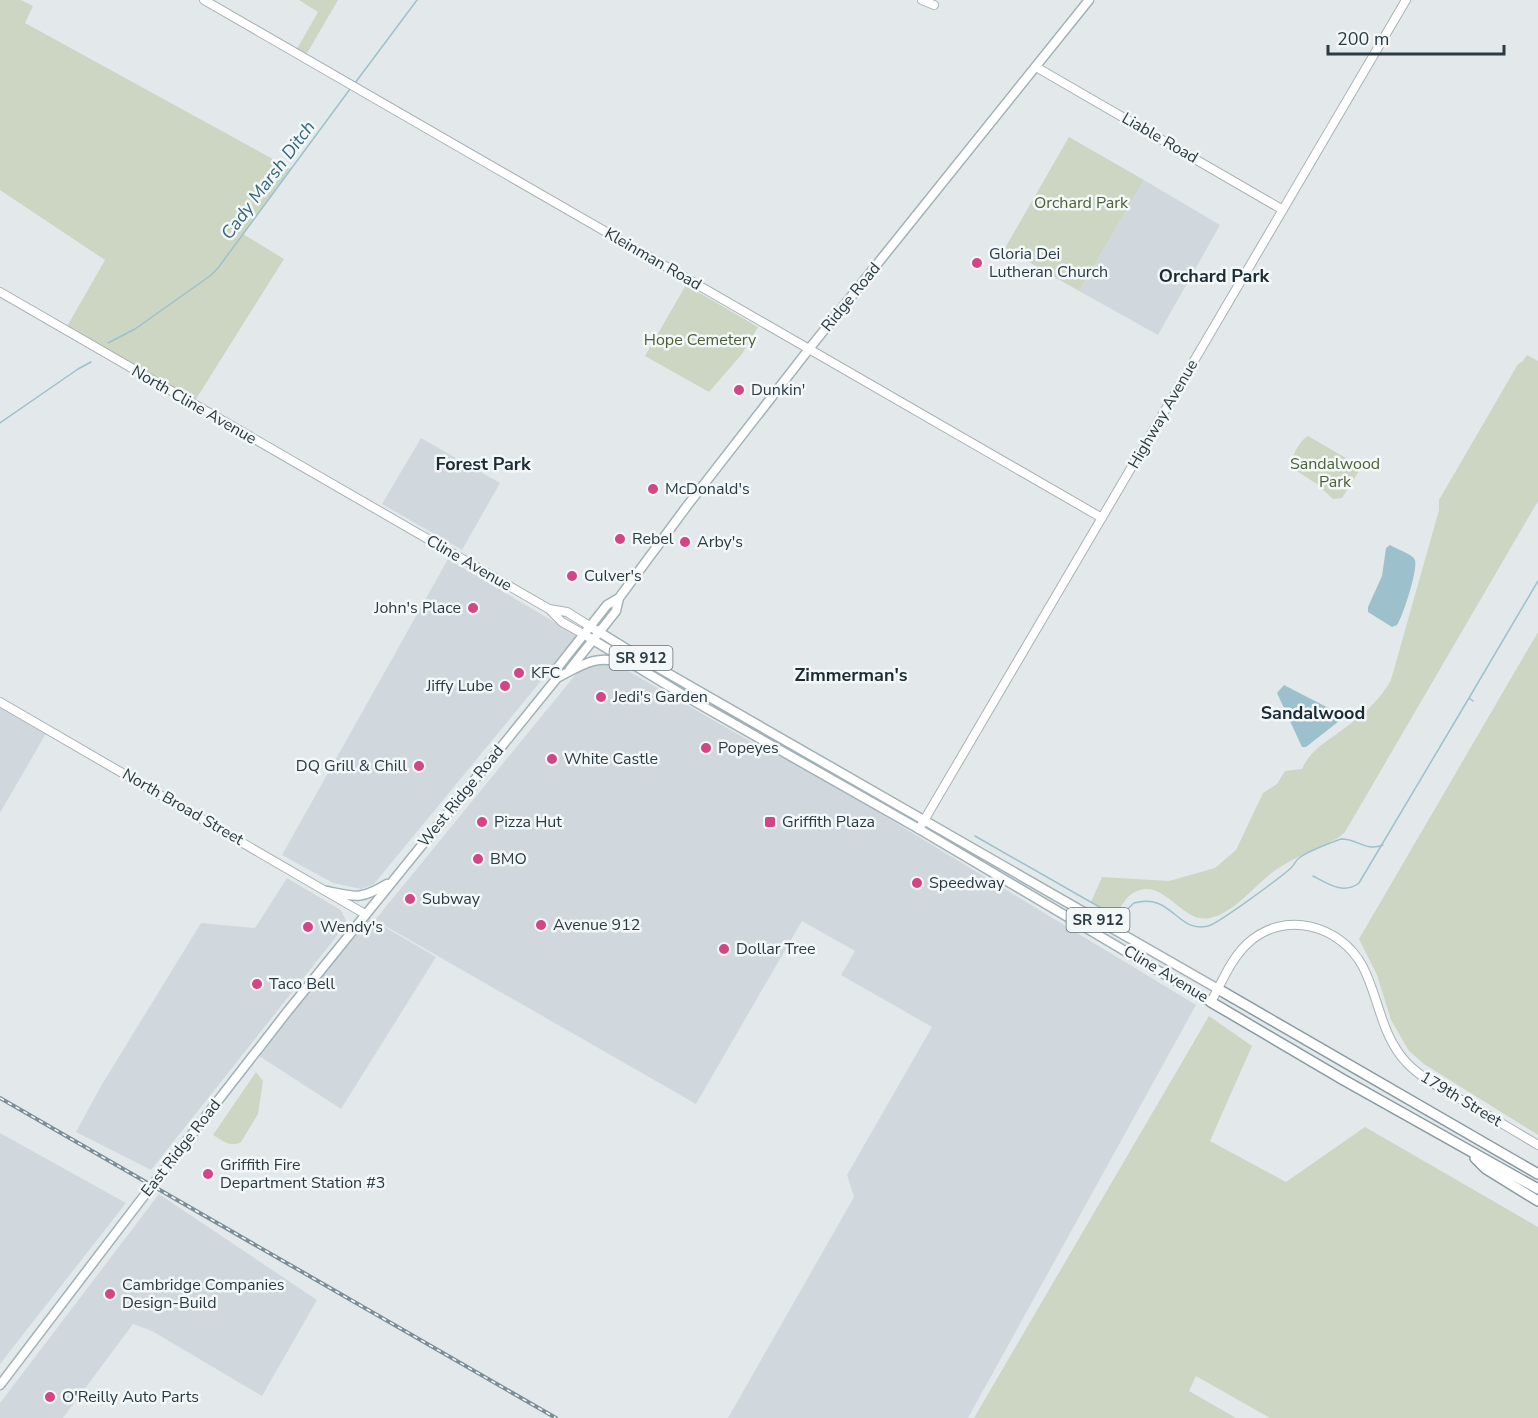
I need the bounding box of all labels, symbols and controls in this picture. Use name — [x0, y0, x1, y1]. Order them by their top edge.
scale bar — [1328, 18, 1504, 56]
text: 200 m — [1337, 27, 1389, 51]
street label: Liable Road — [1118, 107, 1202, 169]
water label: Cady Marsh Ditch — [215, 116, 321, 244]
park label: Orchard Park — [1034, 192, 1129, 214]
street label: Kleinman Road — [600, 222, 706, 296]
place label: Gloria Dei Lutheran Church — [989, 243, 1108, 283]
marker: Gloria Dei Lutheran Church — [970, 256, 984, 270]
street label: Ridge Road — [816, 258, 886, 336]
district label: Orchard Park — [1159, 264, 1270, 288]
park label: Hope Cemetery — [644, 329, 757, 351]
street label: Highway Avenue — [1123, 355, 1203, 473]
street label: North Cline Avenue — [127, 360, 261, 450]
place label: Dunkin' — [751, 379, 805, 401]
marker: Dunkin' — [732, 383, 746, 397]
district label: Forest Park — [435, 452, 531, 476]
park label: Sandalwood Park — [1290, 453, 1380, 493]
place label: McDonald's — [665, 478, 750, 500]
marker: McDonald's — [646, 482, 660, 496]
place label: Rebel — [632, 528, 674, 550]
street label: Cline Avenue — [422, 530, 516, 596]
place label: Arby's — [697, 531, 743, 553]
marker: Rebel — [613, 532, 627, 546]
marker: Arby's — [678, 535, 692, 549]
place label: Culver's — [584, 565, 642, 587]
marker: Culver's — [565, 569, 579, 583]
place label: John's Place — [373, 597, 461, 619]
marker: John's Place — [466, 601, 480, 615]
road number: SR 912 — [610, 646, 672, 670]
place label: KFC — [531, 662, 561, 684]
district label: Zimmerman's — [794, 663, 908, 687]
marker: KFC — [512, 666, 526, 680]
place label: Jiffy Lube — [425, 675, 493, 697]
marker: Jiffy Lube — [498, 679, 512, 693]
place label: Jedi's Garden — [612, 686, 708, 708]
marker: Jedi's Garden — [594, 690, 608, 704]
district label: Sandalwood — [1261, 701, 1365, 725]
place label: Popeyes — [718, 737, 779, 759]
street label: West Ridge Road — [413, 740, 509, 852]
marker: Popeyes — [699, 741, 713, 755]
place label: White Castle — [564, 748, 658, 770]
marker: White Castle — [545, 752, 559, 766]
place label: DQ Grill & Chill — [296, 755, 407, 777]
marker: DQ Grill & Chill — [412, 759, 426, 773]
street label: North Broad Street — [118, 763, 248, 851]
place label: Pizza Hut — [494, 811, 562, 833]
place label: Griffith Plaza — [782, 811, 875, 833]
marker: Pizza Hut — [475, 815, 489, 829]
marker: Griffith Plaza — [763, 815, 777, 829]
place label: BMO — [490, 848, 527, 870]
marker: BMO — [471, 852, 485, 866]
place label: Speedway — [929, 872, 1005, 894]
marker: Speedway — [910, 876, 924, 890]
place label: Subway — [422, 888, 481, 910]
marker: Subway — [403, 892, 417, 906]
road number: SR 912 — [1066, 908, 1130, 932]
place label: Avenue 912 — [553, 914, 640, 936]
place label: Wendy's — [320, 916, 383, 938]
marker: Avenue 912 — [534, 918, 548, 932]
marker: Wendy's — [301, 920, 315, 934]
place label: Dollar Tree — [736, 938, 816, 960]
street label: Cline Avenue — [1119, 940, 1213, 1008]
marker: Dollar Tree — [717, 942, 731, 956]
place label: Taco Bell — [269, 973, 335, 995]
marker: Taco Bell — [250, 977, 264, 991]
street label: 179th Street — [1416, 1066, 1506, 1132]
street label: East Ridge Road — [136, 1095, 226, 1201]
place label: Griffith Fire Department Station #3 — [220, 1154, 385, 1194]
marker: Griffith Fire Department Station #3 — [201, 1167, 215, 1181]
place label: Cambridge Companies Design-Build — [122, 1274, 284, 1314]
marker: Cambridge Companies Design-Build — [103, 1287, 117, 1301]
place label: O'Reilly Auto Parts — [62, 1386, 199, 1408]
marker: O'Reilly Auto Parts — [43, 1390, 57, 1404]

